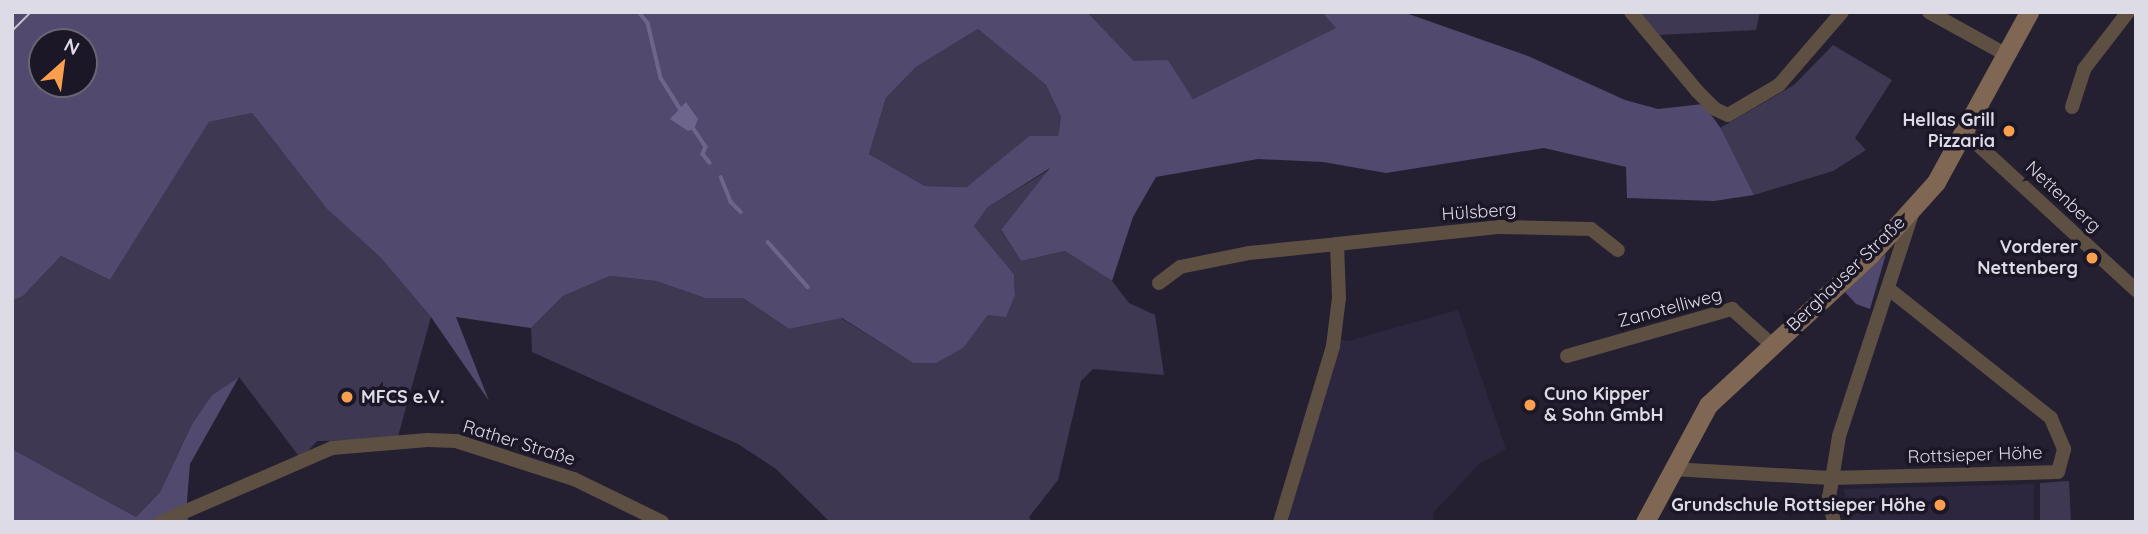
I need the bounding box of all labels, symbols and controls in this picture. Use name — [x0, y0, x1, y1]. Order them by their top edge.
north arrow — [28, 28, 98, 98]
text: N — [60, 32, 84, 60]
place label: Hellas Grill Pizzaria — [1902, 110, 1995, 152]
marker: Hellas Grill Pizzaria — [2001, 123, 2017, 139]
street label: Nettenberg — [2021, 157, 2105, 237]
street label: Hülsberg — [1441, 199, 1517, 225]
street label: Berghauser Straße — [1782, 212, 1910, 336]
place label: Vorderer Nettenberg — [1977, 237, 2078, 280]
marker: Vorderer Nettenberg — [2084, 250, 2100, 266]
street label: Zanotelliweg — [1616, 284, 1724, 332]
place label: Cuno Kipper & Sohn GmbH — [1544, 384, 1663, 426]
place label: MFCS e.V. — [361, 386, 445, 408]
marker: MFCS e.V. — [339, 389, 355, 405]
marker: Cuno Kipper & Sohn GmbH — [1522, 397, 1538, 413]
street label: Rather Straße — [460, 416, 578, 470]
street label: Rottsieper Höhe — [1907, 442, 2043, 468]
place label: Grundschule Rottsieper Höhe — [1671, 494, 1926, 516]
marker: Grundschule Rottsieper Höhe — [1932, 497, 1948, 513]

